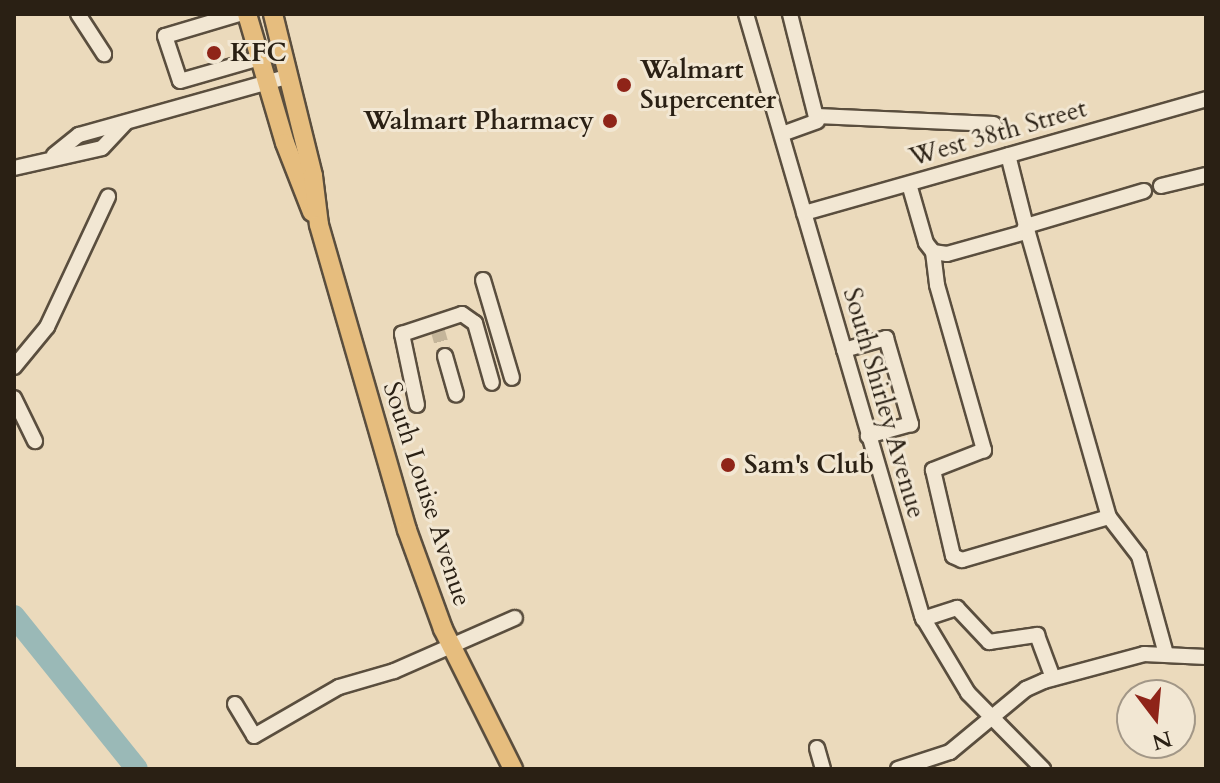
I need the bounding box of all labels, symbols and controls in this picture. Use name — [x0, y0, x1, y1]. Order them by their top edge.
place label: KFC — [230, 37, 287, 69]
marker: KFC — [205, 44, 223, 62]
place label: Walmart Supercenter — [640, 54, 776, 116]
marker: Walmart Supercenter — [615, 76, 633, 94]
street label: West 38th Street — [906, 93, 1090, 173]
place label: Walmart Pharmacy — [363, 105, 594, 137]
marker: Walmart Pharmacy — [601, 112, 619, 130]
street label: South Shirley Avenue — [836, 284, 932, 522]
street label: South Louise Avenue — [376, 378, 478, 610]
place label: Sam's Club — [744, 449, 874, 481]
marker: Sam's Club — [719, 456, 737, 474]
north arrow — [1116, 679, 1196, 759]
text: N — [1149, 723, 1175, 757]

